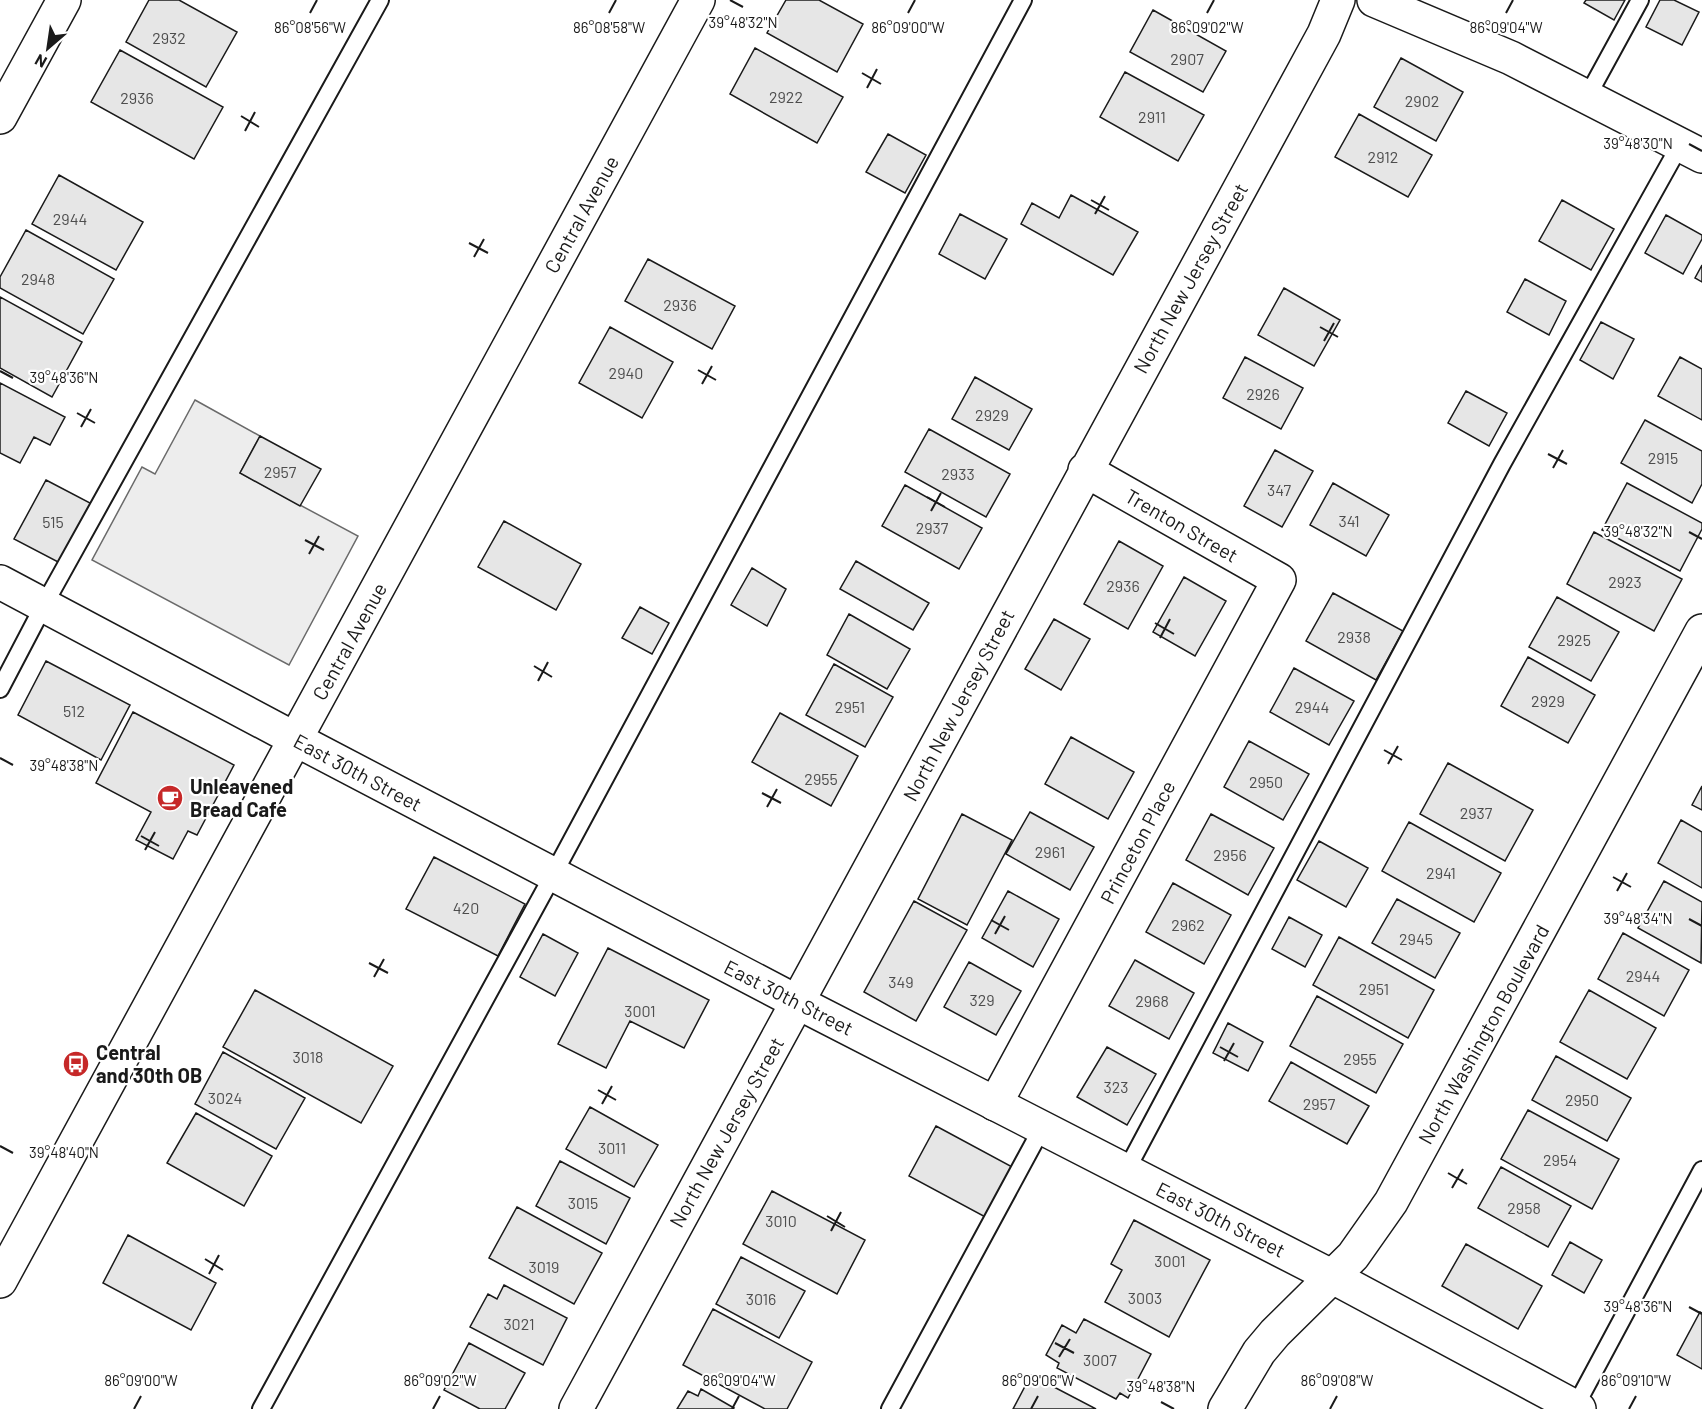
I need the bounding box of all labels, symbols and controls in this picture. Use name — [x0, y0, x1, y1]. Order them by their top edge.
text: 39°48'32"N — [708, 13, 778, 31]
north arrow — [18, 18, 78, 78]
text: 86°08'56"W — [274, 18, 346, 36]
text: 86°08'58"W — [573, 18, 645, 36]
text: 86°09'00"W — [871, 18, 945, 36]
text: 86°09'02"W — [1170, 18, 1244, 36]
text: 86°09'04"W — [1469, 18, 1543, 36]
house number: 2932 — [152, 28, 186, 47]
house number: 2907 — [1170, 49, 1204, 68]
text: N — [31, 51, 50, 72]
house number: 2922 — [769, 87, 803, 106]
house number: 2936 — [120, 88, 154, 107]
house number: 2902 — [1405, 91, 1439, 110]
house number: 2911 — [1138, 107, 1166, 126]
text: 39°48'30"N — [1603, 134, 1673, 152]
house number: 2912 — [1368, 147, 1398, 166]
street label: Central Avenue — [539, 151, 623, 277]
street label: North New Jersey Street — [1128, 179, 1252, 377]
house number: 2944 — [53, 209, 87, 228]
house number: 2948 — [21, 269, 55, 288]
house number: 2936 — [663, 295, 697, 314]
house number: 2940 — [609, 363, 643, 382]
text: 39°48'36"N — [30, 368, 98, 386]
house number: 2926 — [1246, 384, 1280, 403]
house number: 2929 — [975, 405, 1009, 424]
house number: 2915 — [1648, 448, 1678, 467]
house number: 2957 — [264, 462, 297, 481]
house number: 2933 — [941, 464, 975, 483]
house number: 347 — [1267, 480, 1291, 499]
street label: Trenton Street — [1121, 483, 1243, 567]
house number: 341 — [1338, 511, 1360, 530]
house number: 515 — [42, 512, 64, 531]
house number: 2937 — [916, 518, 949, 537]
text: 39°48'32"N — [1603, 522, 1673, 540]
house number: 2923 — [1608, 572, 1642, 591]
house number: 2936 — [1106, 576, 1140, 595]
street label: Central Avenue — [307, 578, 391, 704]
street label: North New Jersey Street — [897, 605, 1019, 805]
house number: 2938 — [1337, 627, 1371, 646]
house number: 2925 — [1557, 630, 1591, 649]
house number: 2929 — [1531, 691, 1565, 710]
house number: 2951 — [835, 697, 865, 716]
house number: 2944 — [1295, 697, 1329, 716]
house number: 512 — [63, 701, 85, 720]
street label: East 30th Street — [290, 728, 426, 816]
text: 39°48'38"N — [30, 756, 98, 774]
house number: 2955 — [804, 769, 838, 788]
house number: 2950 — [1249, 772, 1283, 791]
place label: Unleavened Bread Cafe — [190, 774, 293, 821]
street label: Princeton Place — [1094, 776, 1180, 908]
cafe icon: Unleavened Bread Cafe — [155, 783, 185, 813]
house number: 2937 — [1460, 803, 1493, 822]
house number: 2961 — [1035, 842, 1065, 861]
house number: 2956 — [1213, 845, 1247, 864]
house number: 2941 — [1426, 863, 1456, 882]
house number: 420 — [453, 898, 479, 917]
text: 39°48'34"N — [1603, 909, 1673, 927]
house number: 2962 — [1171, 915, 1205, 934]
street label: North Washington Boulevard — [1413, 920, 1553, 1148]
house number: 2945 — [1399, 929, 1433, 948]
street label: East 30th Street — [721, 954, 857, 1040]
house number: 2944 — [1626, 966, 1660, 985]
house number: 349 — [888, 972, 914, 991]
house number: 2951 — [1359, 979, 1389, 998]
house number: 329 — [969, 990, 995, 1009]
house number: 2968 — [1135, 991, 1169, 1010]
house number: 3001 — [624, 1001, 656, 1020]
street label: North New Jersey Street — [664, 1033, 788, 1231]
place label: Central and 30th OB — [96, 1040, 202, 1087]
house number: 3018 — [293, 1047, 323, 1066]
bus stop icon: Central and 30th OB — [61, 1049, 91, 1079]
house number: 2955 — [1343, 1049, 1377, 1068]
house number: 323 — [1104, 1077, 1128, 1096]
house number: 3024 — [208, 1088, 242, 1107]
house number: 2950 — [1565, 1090, 1599, 1109]
house number: 2957 — [1303, 1094, 1336, 1113]
house number: 3011 — [598, 1138, 626, 1157]
text: 39°48'40"N — [29, 1143, 99, 1161]
house number: 2954 — [1543, 1150, 1577, 1169]
street label: East 30th Street — [1153, 1176, 1289, 1262]
house number: 3015 — [568, 1193, 598, 1212]
house number: 2958 — [1507, 1198, 1541, 1217]
house number: 3010 — [765, 1211, 797, 1230]
house number: 3001 — [1154, 1251, 1186, 1270]
house number: 3019 — [529, 1257, 559, 1276]
house number: 3003 — [1128, 1288, 1162, 1307]
house number: 3016 — [746, 1289, 776, 1308]
text: 39°48'36"N — [1604, 1297, 1672, 1315]
house number: 3021 — [503, 1314, 535, 1333]
house number: 3007 — [1083, 1350, 1117, 1369]
text: 86°09'00"W — [104, 1371, 178, 1389]
text: 86°09'02"W — [403, 1371, 477, 1389]
text: 86°09'04"W — [702, 1371, 776, 1389]
text: 86°09'06"W — [1002, 1371, 1074, 1389]
text: 86°09'08"W — [1301, 1371, 1373, 1389]
text: 86°09'10"W — [1601, 1371, 1671, 1389]
text: 39°48'38"N — [1127, 1377, 1195, 1395]

